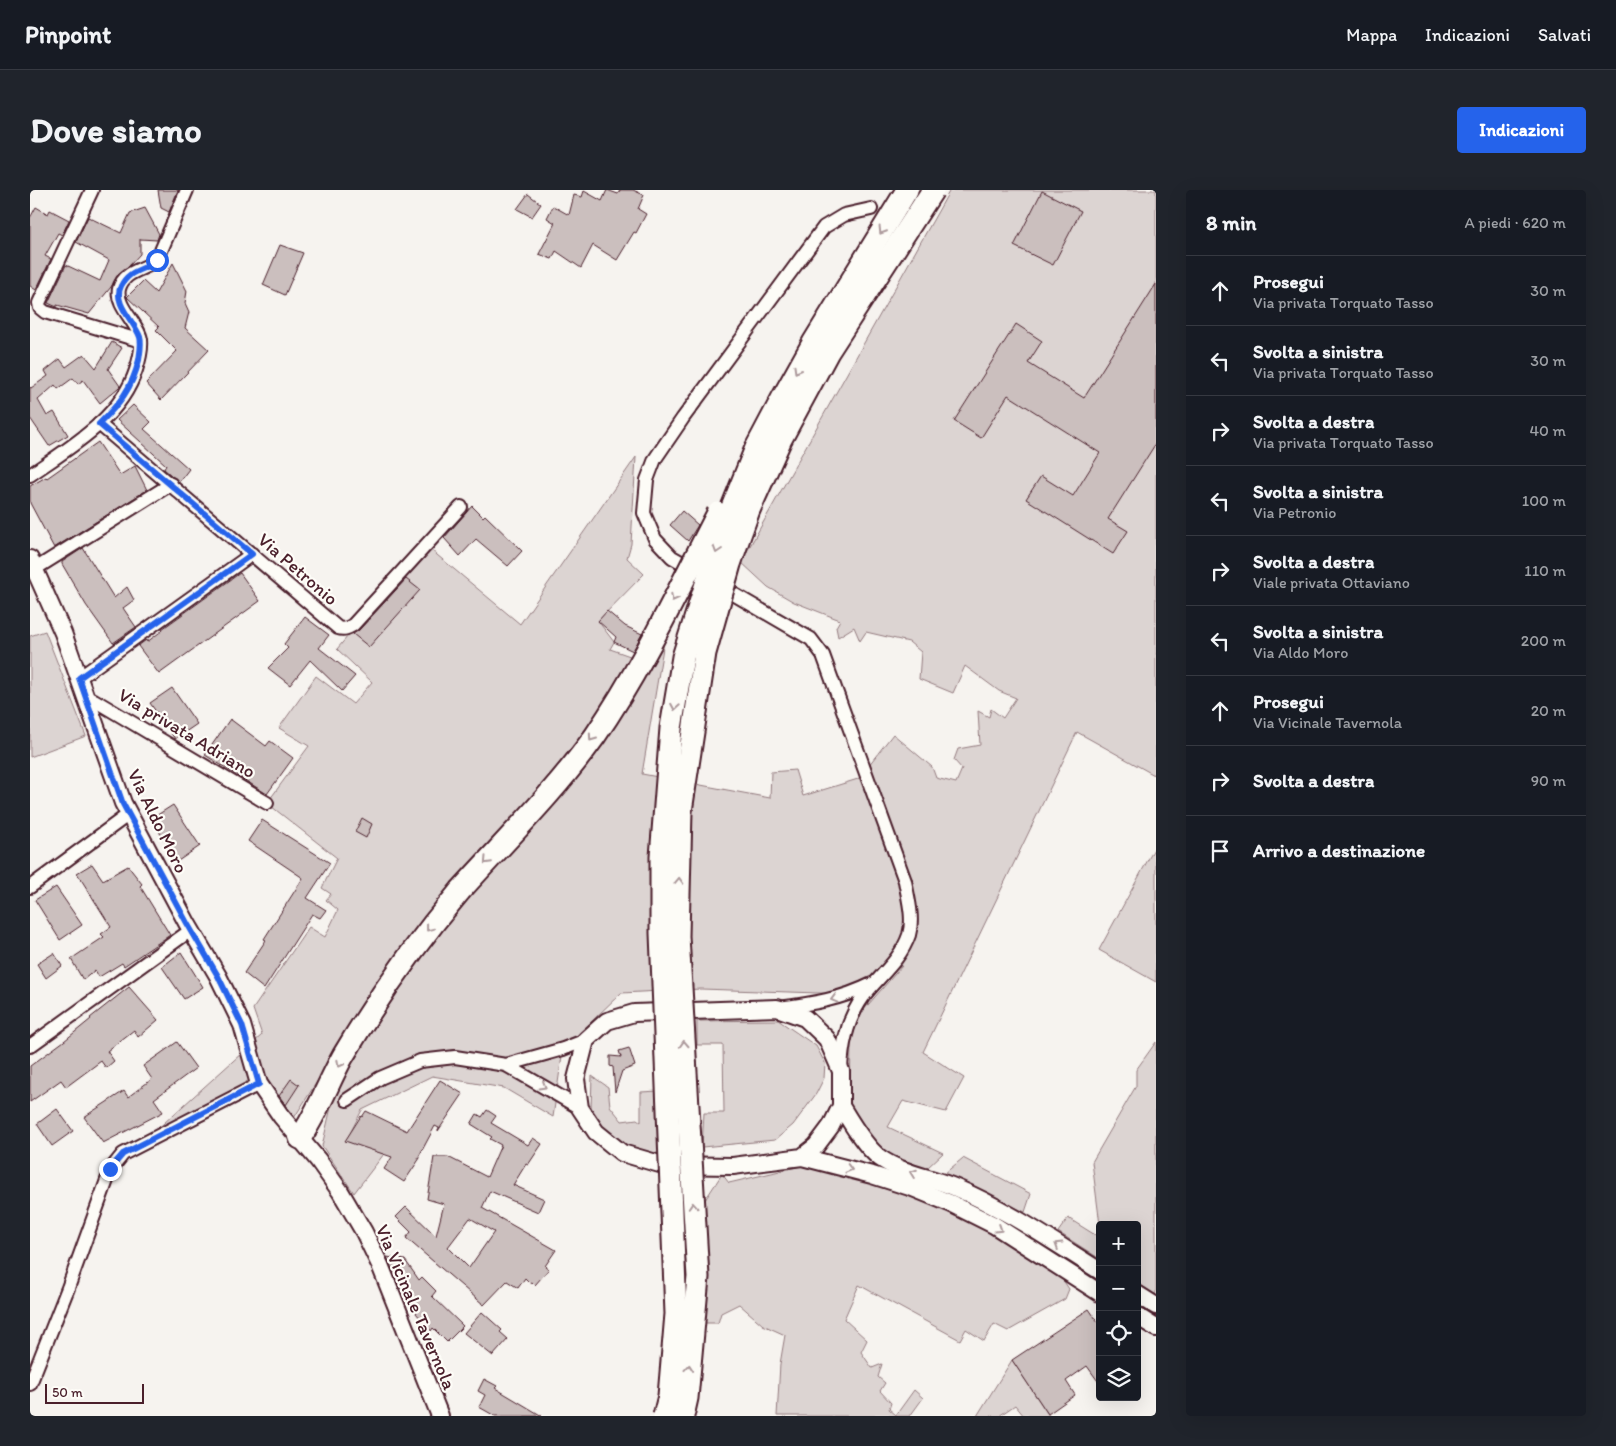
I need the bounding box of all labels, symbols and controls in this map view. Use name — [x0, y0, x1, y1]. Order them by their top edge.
text: Pinpoint — [25, 20, 111, 49]
text: Mappa — [1346, 24, 1397, 46]
text: Indicazioni — [1425, 24, 1510, 46]
text: Salvati — [1538, 24, 1591, 46]
button: Indicazioni — [1457, 107, 1586, 153]
text: Dove siamo — [30, 109, 202, 151]
text: 8 min — [1206, 210, 1256, 235]
text: A piedi · 620 m — [1465, 213, 1566, 232]
one-way arrow — [878, 226, 888, 235]
route start — [146, 249, 169, 272]
text: Prosegui — [1253, 270, 1324, 293]
icon: ahead — [1206, 277, 1234, 305]
text: 30 m — [1530, 281, 1566, 300]
text: Via privata Torquato Tasso — [1253, 293, 1434, 312]
text: Svolta a sinistra — [1253, 340, 1383, 363]
icon: left — [1206, 347, 1234, 375]
text: 30 m — [1530, 351, 1566, 370]
text: Via privata Torquato Tasso — [1253, 363, 1434, 382]
one-way arrow — [794, 365, 804, 374]
text: Svolta a destra — [1253, 410, 1374, 433]
icon: right — [1206, 417, 1234, 445]
text: 40 m — [1529, 421, 1566, 440]
text: Via privata Torquato Tasso — [1253, 433, 1434, 452]
text: Svolta a sinistra — [1253, 480, 1383, 503]
icon: left — [1206, 487, 1234, 515]
text: 100 m — [1522, 491, 1566, 510]
text: Via Petronio — [1253, 503, 1336, 522]
street label: Via Petronio — [253, 528, 343, 610]
one-way arrow — [713, 546, 723, 554]
text: Svolta a destra — [1253, 550, 1374, 573]
icon: right — [1206, 557, 1234, 585]
text: 110 m — [1524, 561, 1566, 580]
text: Viale privata Ottaviano — [1253, 573, 1410, 592]
one-way arrow — [670, 593, 680, 602]
text: Svolta a sinistra — [1253, 620, 1383, 643]
icon: left — [1206, 627, 1234, 655]
text: 200 m — [1521, 631, 1566, 650]
text: Via Aldo Moro — [1253, 643, 1348, 662]
street label: Via privata Adriano — [114, 683, 260, 783]
text: Prosegui — [1253, 690, 1324, 713]
icon: ahead — [1206, 697, 1234, 725]
text: 20 m — [1531, 701, 1566, 720]
one-way arrow — [670, 702, 680, 711]
text: Via Vicinale Tavernola — [1253, 713, 1402, 732]
one-way arrow — [589, 733, 598, 742]
street label: Via Aldo Moro — [123, 765, 193, 877]
icon: right — [1206, 767, 1234, 795]
text: Svolta a destra — [1253, 769, 1374, 792]
text: 90 m — [1531, 771, 1566, 790]
icon: arrive — [1206, 837, 1234, 865]
text: Arrivo a destinazione — [1253, 839, 1425, 862]
one-way arrow — [484, 856, 493, 865]
one-way arrow — [674, 877, 685, 885]
one-way arrow — [427, 922, 435, 931]
one-way arrow — [830, 993, 838, 1003]
one-way arrow — [678, 1039, 689, 1047]
one-way arrow — [336, 1058, 346, 1067]
one-way arrow — [538, 1080, 547, 1090]
route end — [99, 1158, 122, 1181]
one-way arrow — [844, 1163, 853, 1174]
one-way arrow — [910, 1169, 918, 1179]
one-way arrow — [688, 1202, 699, 1210]
street label: Via Vicinale Tavernola — [371, 1221, 461, 1393]
map controls — [1096, 1221, 1141, 1401]
button: + — [1096, 1221, 1141, 1266]
one-way arrow — [994, 1222, 1003, 1232]
one-way arrow — [1055, 1241, 1064, 1251]
button: − — [1096, 1266, 1141, 1311]
button: locate — [1096, 1311, 1141, 1356]
button: layers — [1096, 1356, 1141, 1401]
one-way arrow — [684, 1363, 695, 1371]
scale bar — [45, 1381, 144, 1404]
text: 50 m — [52, 1384, 83, 1401]

